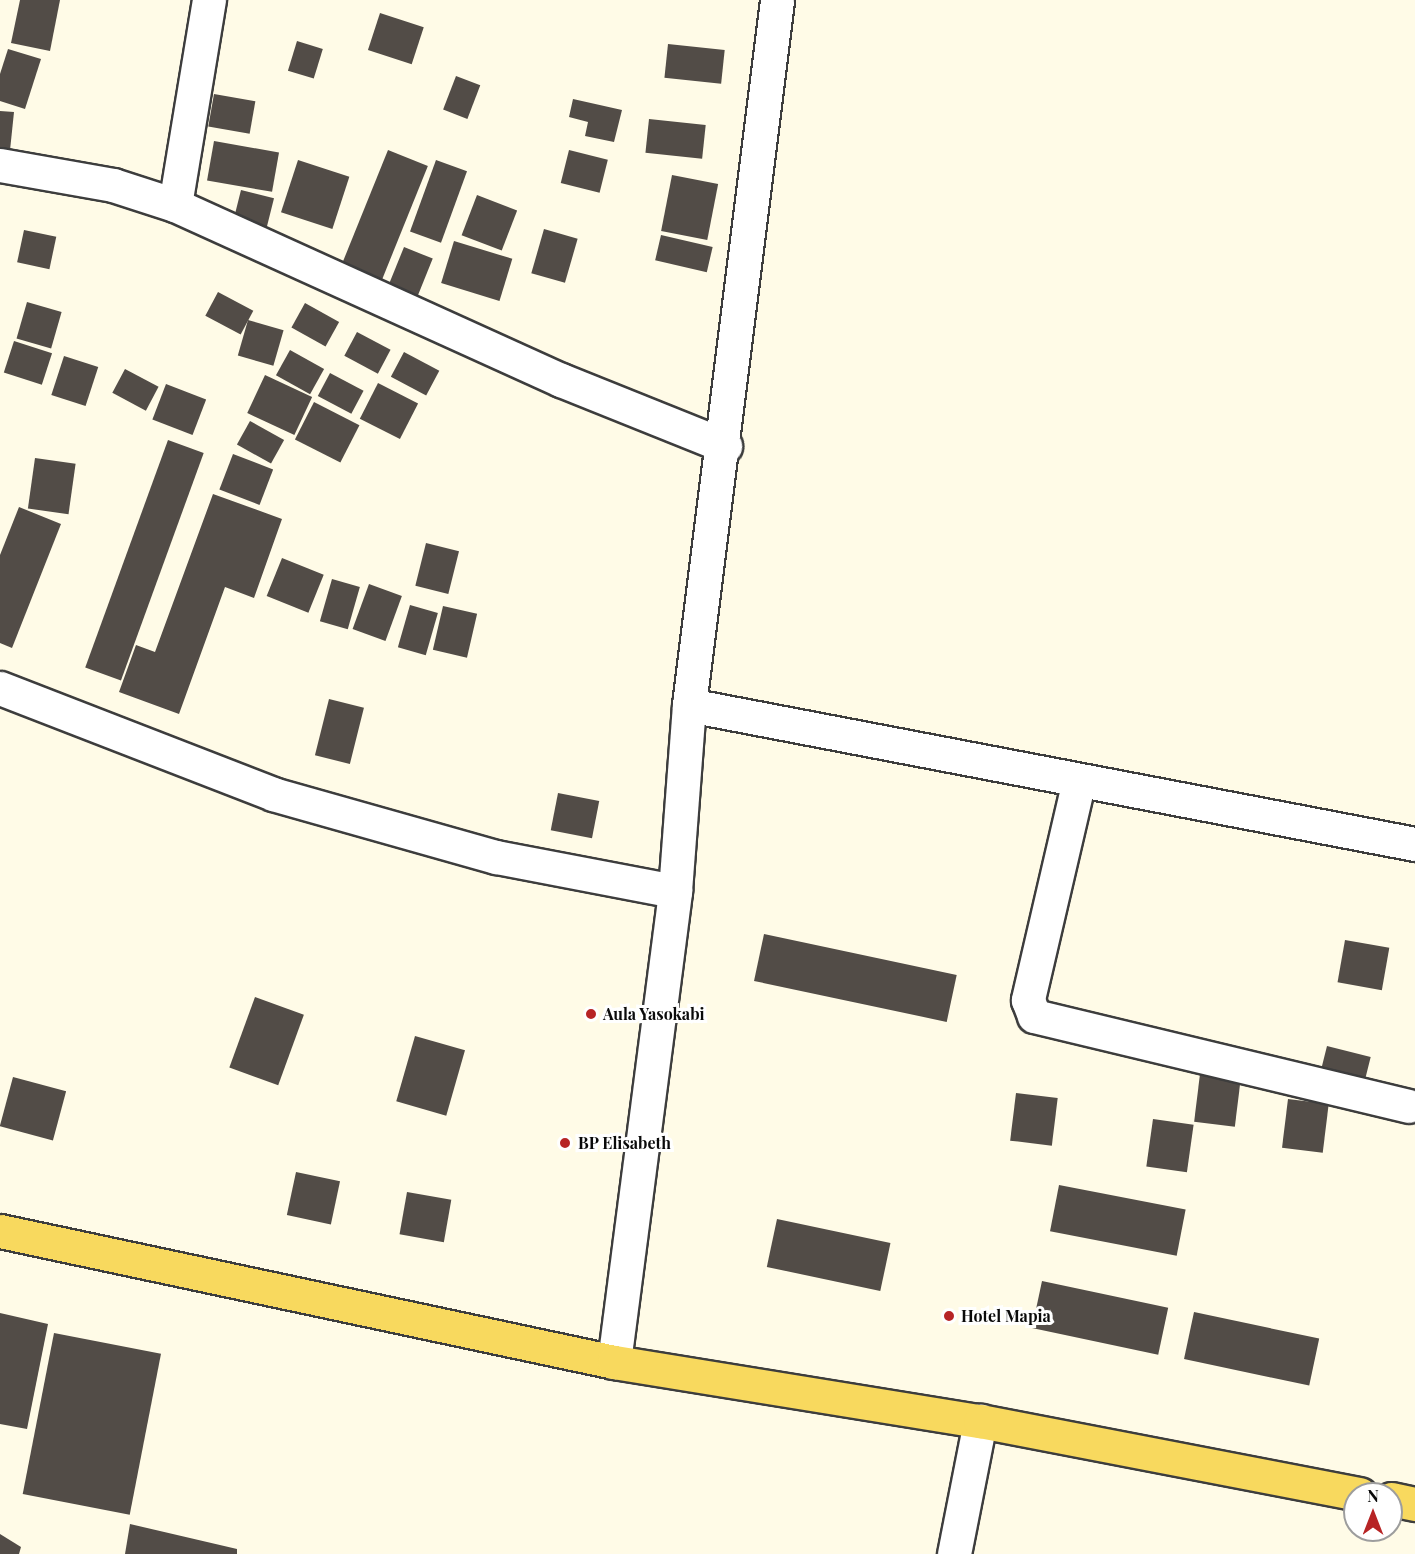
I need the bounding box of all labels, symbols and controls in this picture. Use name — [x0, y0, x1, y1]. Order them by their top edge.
place label: Aula Yasokabi — [603, 1004, 705, 1024]
marker: Aula Yasokabi — [584, 1007, 598, 1021]
place label: BP Elisabeth — [578, 1133, 671, 1153]
marker: BP Elisabeth — [556, 1134, 574, 1152]
place label: Hotel Mapia — [961, 1306, 1051, 1326]
marker: Hotel Mapia — [942, 1309, 956, 1323]
north arrow — [1343, 1482, 1403, 1542]
text: N — [1367, 1485, 1379, 1506]

